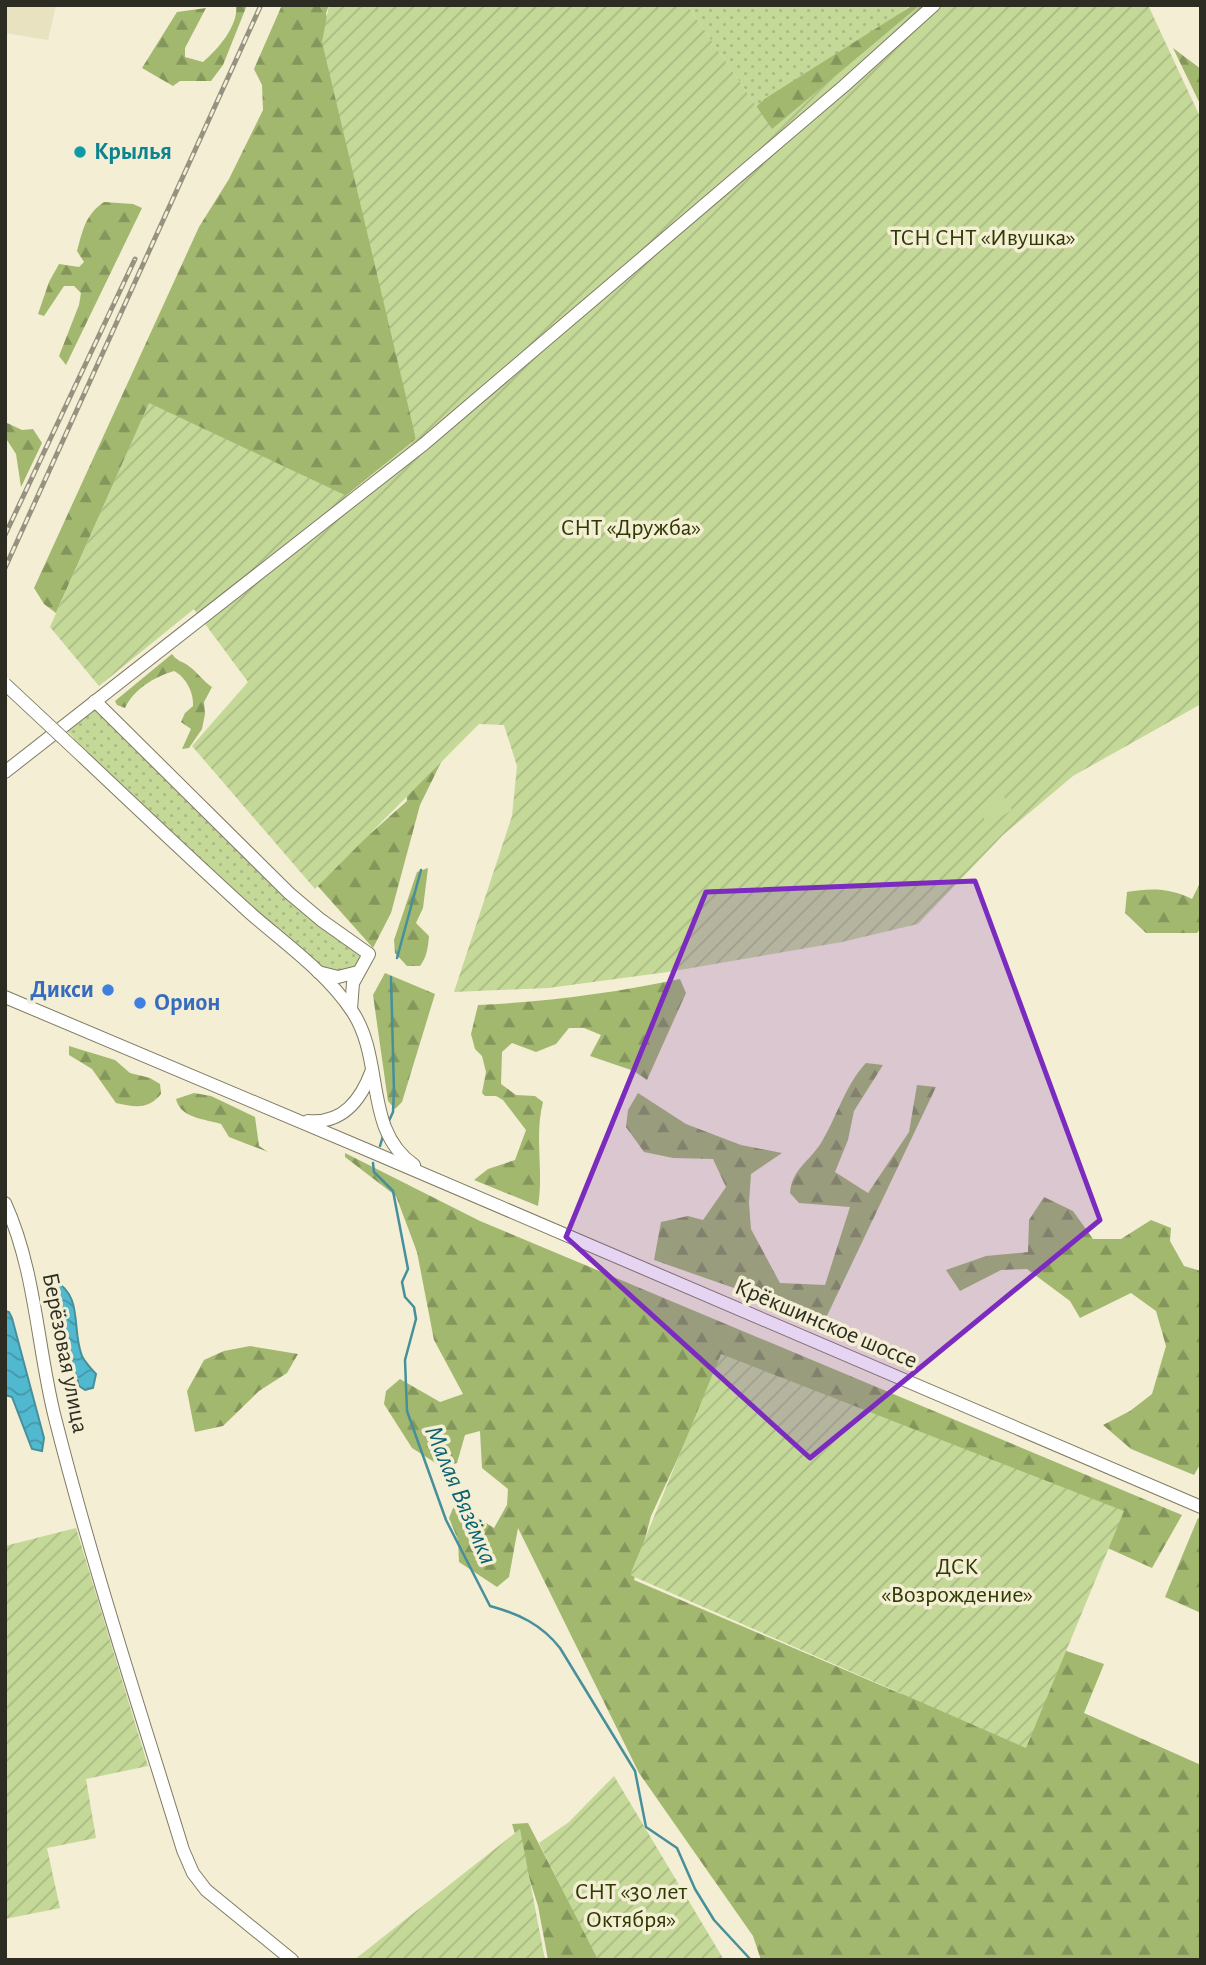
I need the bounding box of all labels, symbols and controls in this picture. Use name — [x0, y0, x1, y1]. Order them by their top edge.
place label: Крылья — [94, 140, 172, 164]
marker: Крылья — [72, 144, 88, 160]
park label: ТСН СНТ «Ивушка» — [890, 226, 1076, 250]
park label: СНТ «Дружба» — [561, 516, 701, 540]
place label: Дикси — [30, 978, 94, 1002]
marker: Дикси — [100, 982, 116, 998]
place label: Орион — [154, 991, 221, 1015]
marker: Орион — [132, 995, 148, 1011]
street label: Берёзовая улица — [38, 1271, 92, 1435]
street label: Крёкшинское шоссе — [731, 1275, 921, 1373]
water label: Малая Вязёмка — [420, 1422, 502, 1568]
park label: ДСК «Возрождение» — [881, 1555, 1033, 1607]
park label: СНТ «30 лет Октября» — [575, 1880, 688, 1932]

